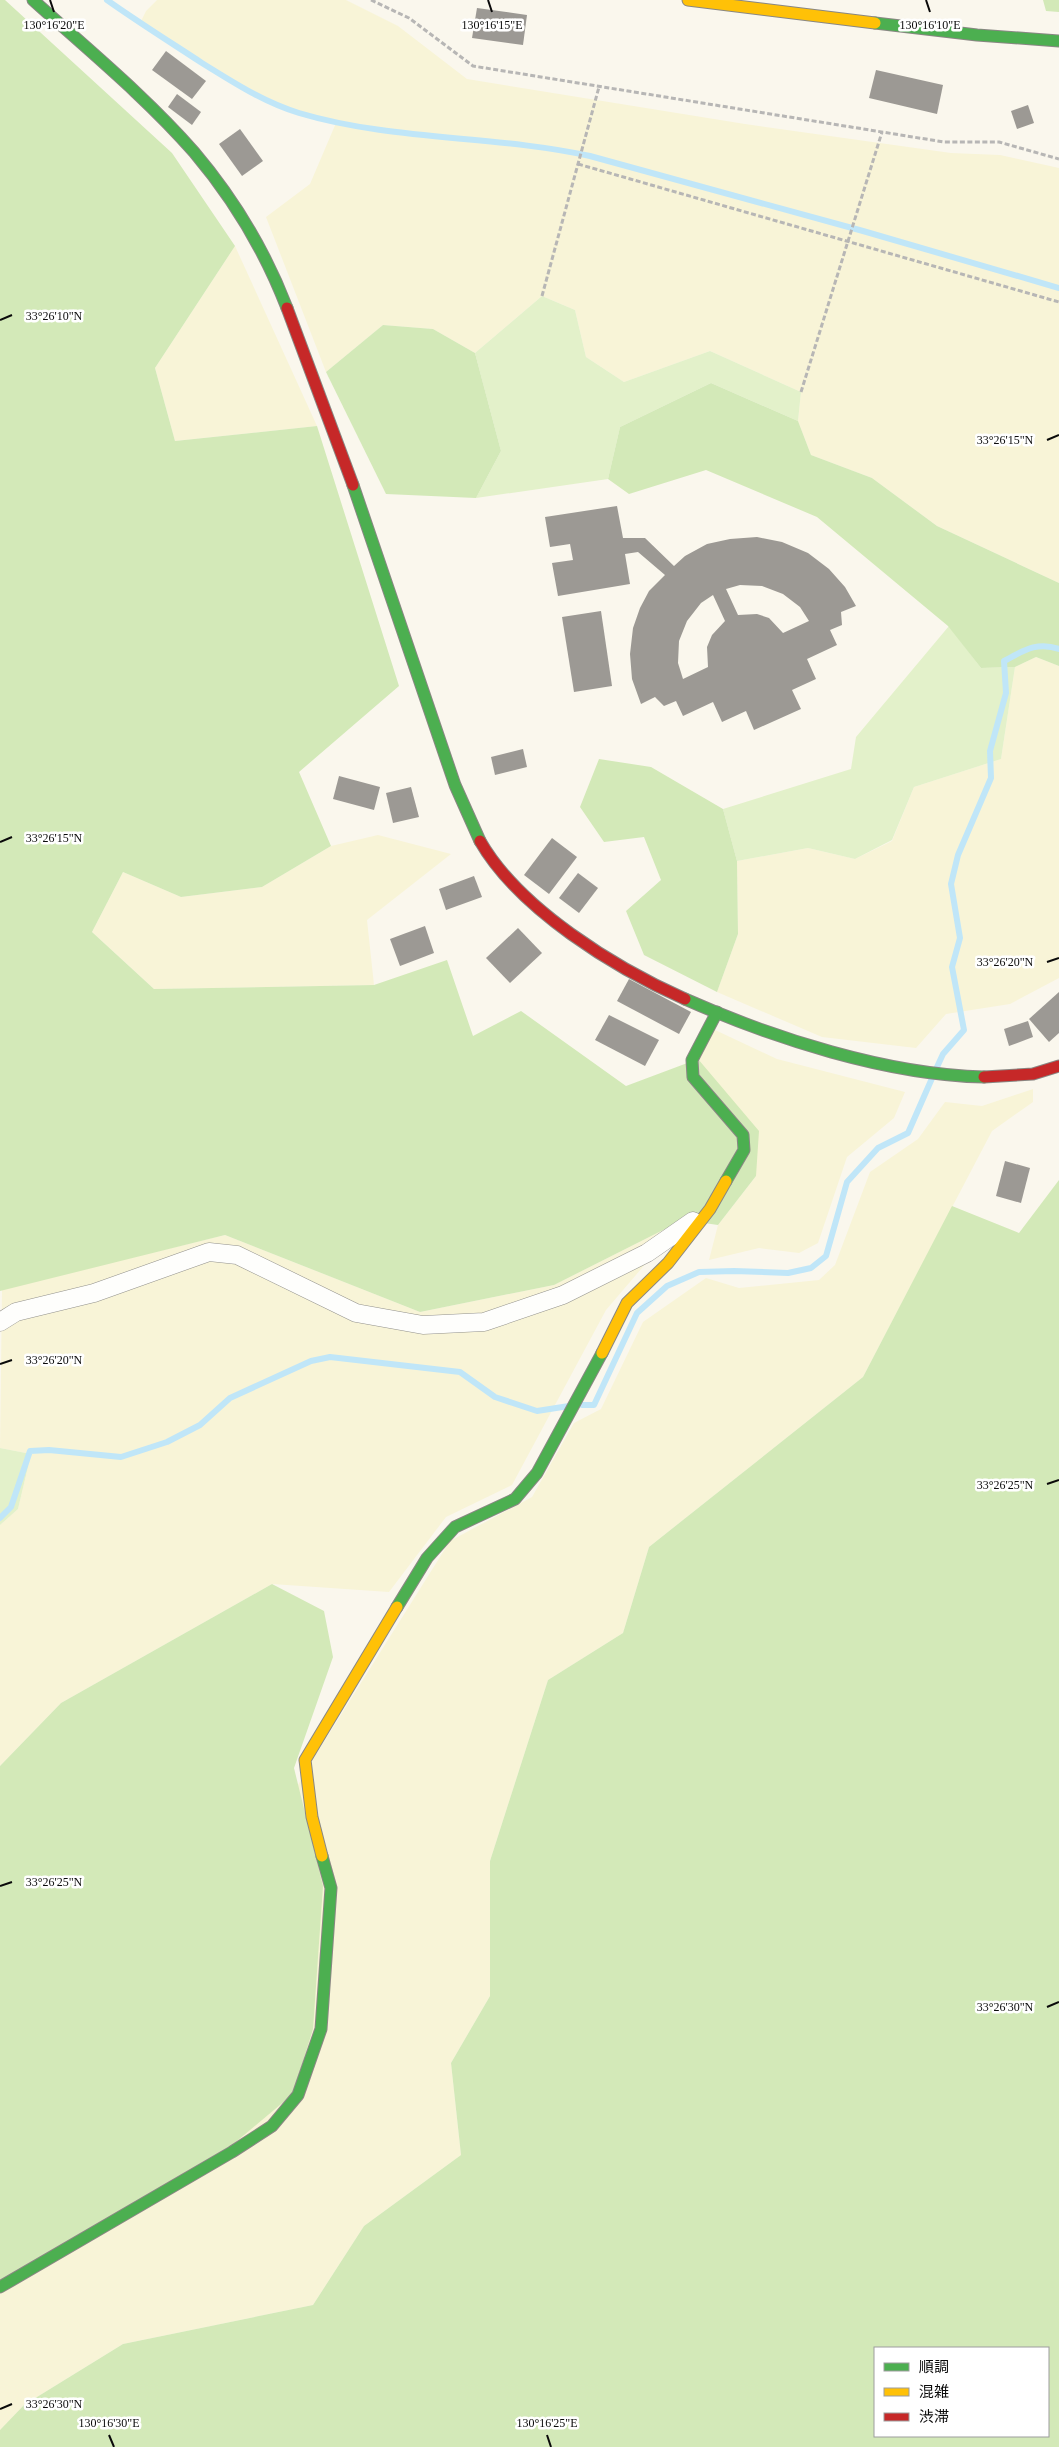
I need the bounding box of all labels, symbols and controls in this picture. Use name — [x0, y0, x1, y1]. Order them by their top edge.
text: 130°16'20"E — [23, 18, 85, 32]
text: 130°16'15"E — [461, 18, 523, 32]
text: 130°16'10"E — [899, 18, 961, 32]
text: 33°26'10"N — [26, 309, 83, 323]
text: 33°26'15"N — [977, 433, 1034, 447]
text: 33°26'15"N — [26, 831, 83, 845]
text: 33°26'20"N — [977, 955, 1034, 969]
text: 33°26'20"N — [26, 1353, 83, 1367]
text: 33°26'25"N — [977, 1478, 1034, 1492]
text: 33°26'25"N — [26, 1875, 83, 1889]
text: 33°26'30"N — [977, 2000, 1034, 2014]
legend — [874, 2347, 1049, 2437]
text: 順調 — [919, 2359, 949, 2375]
text: 混雑 — [919, 2384, 949, 2400]
text: 33°26'30"N — [26, 2397, 83, 2411]
text: 渋滞 — [919, 2409, 949, 2425]
text: 130°16'30"E — [78, 2416, 140, 2430]
text: 130°16'25"E — [516, 2416, 578, 2430]

